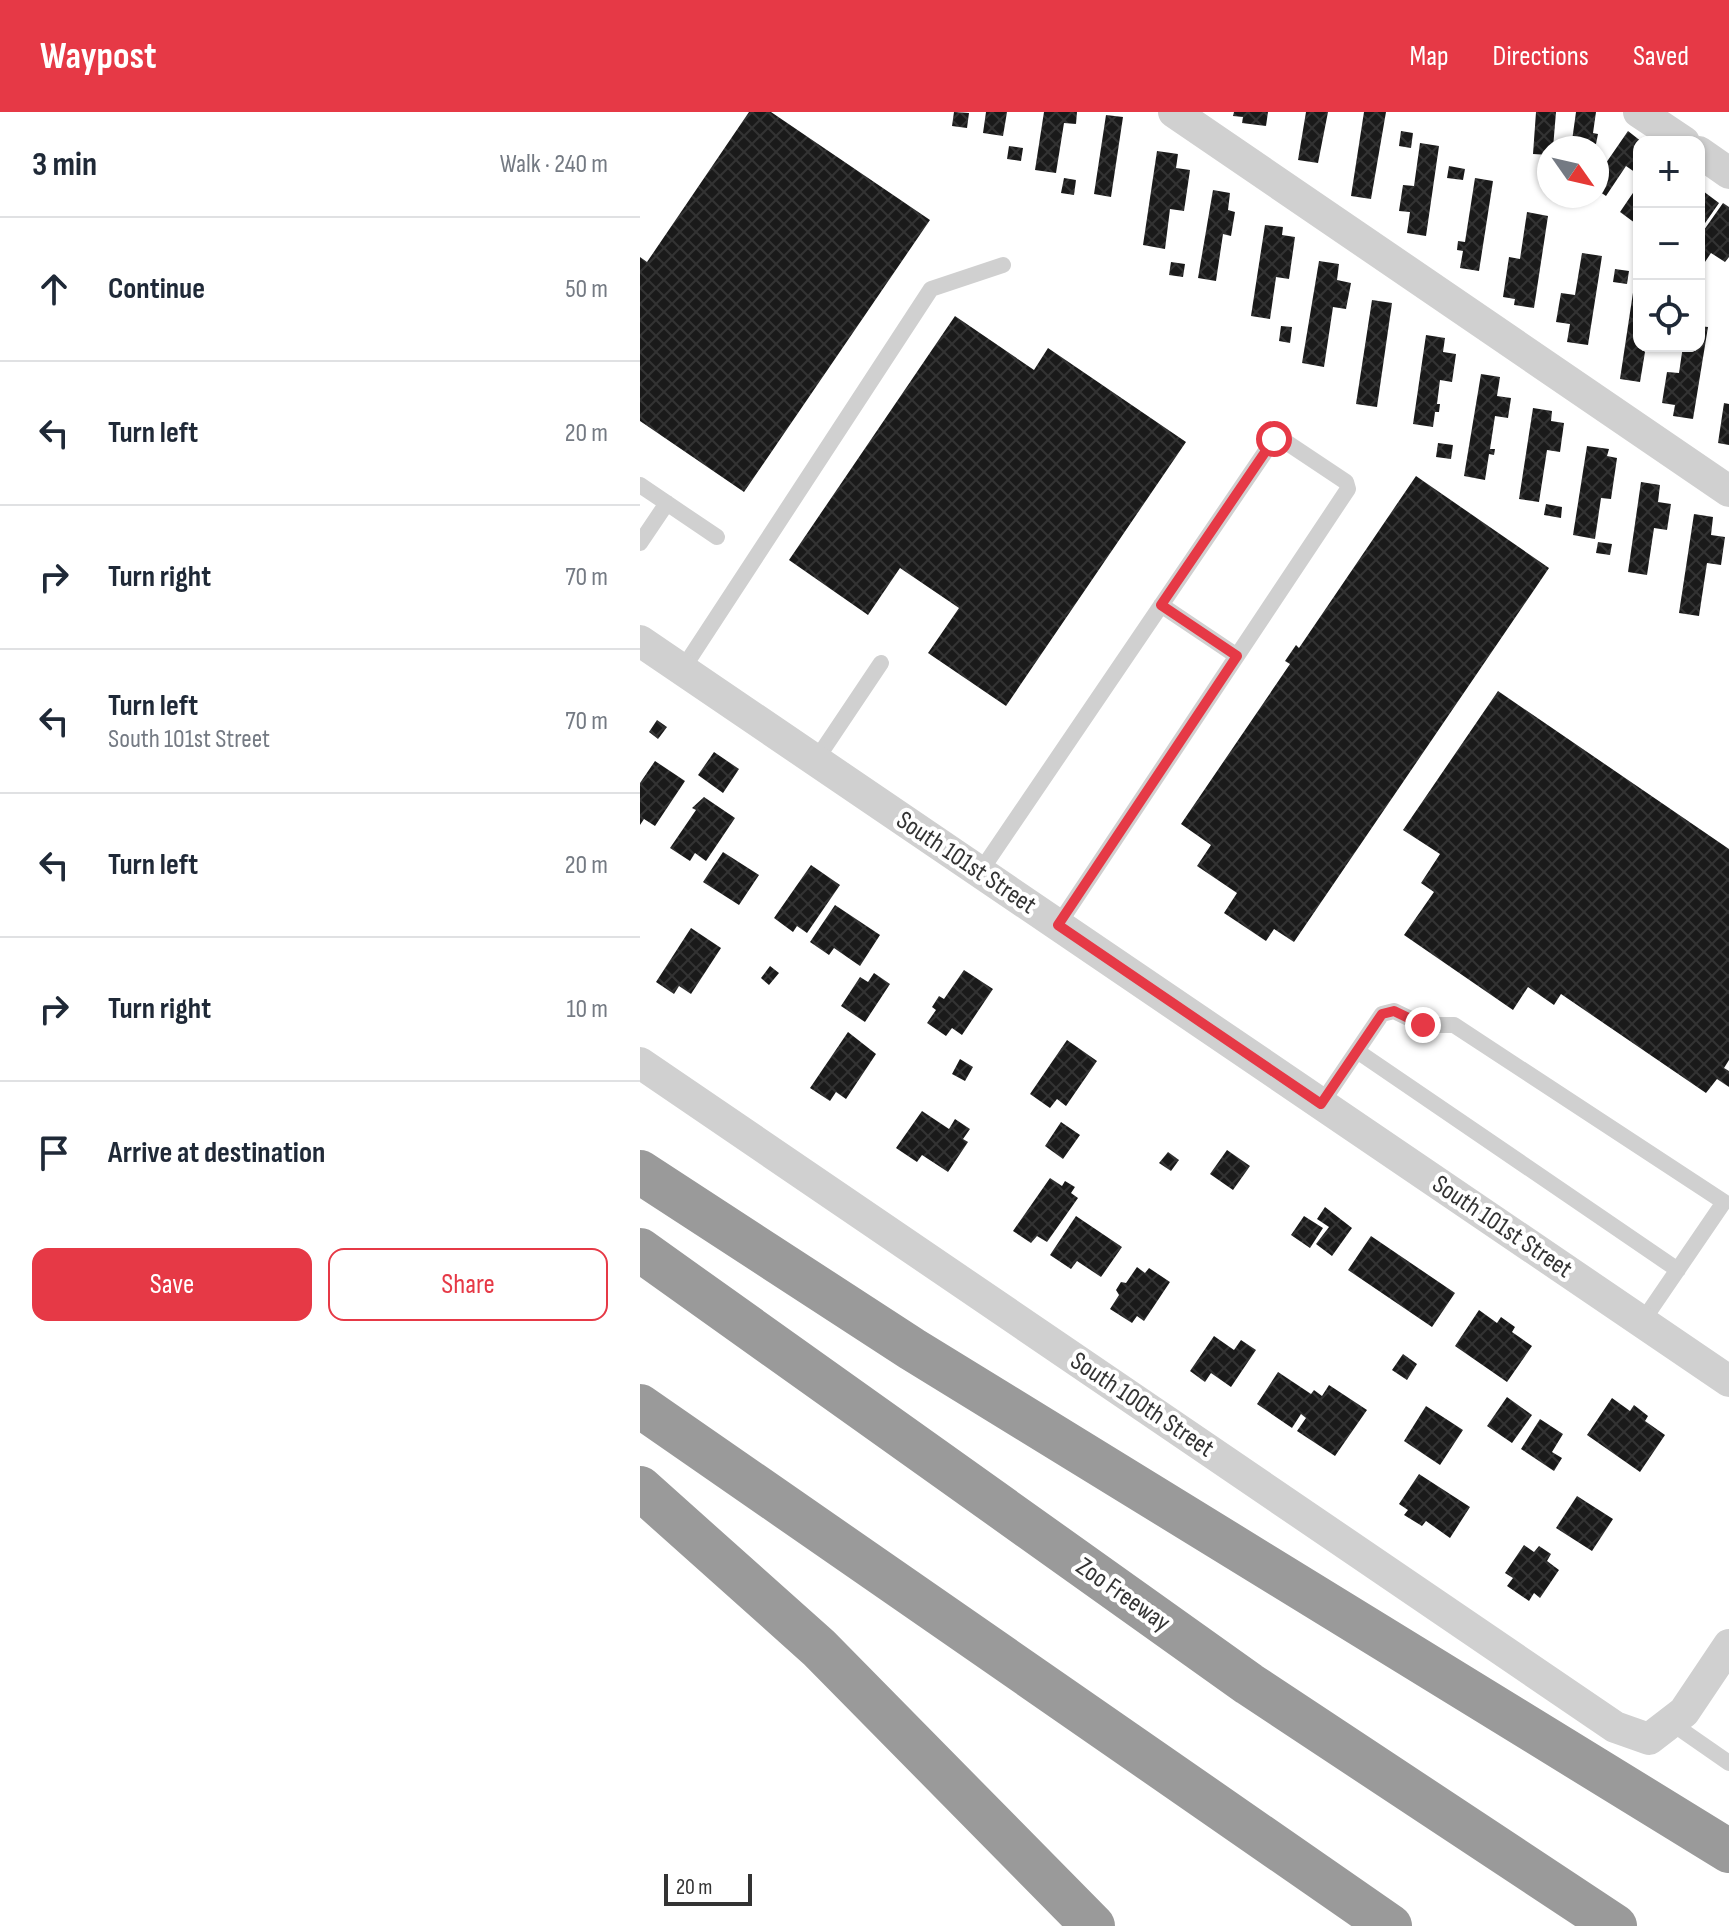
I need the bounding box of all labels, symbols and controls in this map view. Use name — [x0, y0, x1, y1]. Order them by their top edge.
text: Waypost — [40, 34, 157, 79]
text: Map — [1410, 40, 1449, 73]
text: Directions — [1493, 40, 1589, 73]
text: Saved — [1633, 40, 1689, 73]
north arrow — [1537, 136, 1609, 208]
map controls — [1633, 136, 1705, 352]
button: + — [1633, 136, 1705, 208]
text: 3 min — [32, 144, 97, 185]
text: Walk · 240 m — [500, 149, 608, 180]
button: − — [1633, 208, 1705, 280]
icon: ahead — [32, 267, 76, 311]
text: Continue — [108, 271, 205, 307]
text: 50 m — [565, 274, 608, 305]
button: locate — [1633, 280, 1705, 352]
icon: left — [32, 411, 76, 455]
text: Turn left — [108, 415, 198, 451]
text: 20 m — [565, 418, 608, 449]
route start — [1256, 421, 1292, 457]
icon: right — [32, 555, 76, 599]
text: Turn right — [108, 559, 211, 595]
text: 70 m — [565, 562, 608, 593]
text: Turn left — [108, 688, 198, 724]
icon: left — [32, 699, 76, 743]
text: 70 m — [565, 706, 608, 737]
text: South 101st Street — [108, 724, 270, 755]
street label: South 101st Street — [890, 805, 1042, 921]
icon: left — [32, 843, 76, 887]
text: Turn left — [108, 847, 198, 883]
text: 20 m — [565, 850, 608, 881]
icon: right — [32, 987, 76, 1031]
text: Turn right — [108, 991, 211, 1027]
text: 10 m — [566, 994, 608, 1025]
route end — [1405, 1007, 1441, 1043]
icon: arrive — [32, 1131, 76, 1175]
text: Arrive at destination — [108, 1135, 325, 1171]
street label: South 101st Street — [1426, 1169, 1578, 1285]
button: Save — [32, 1248, 312, 1321]
button: Share — [328, 1248, 608, 1321]
street label: South 100th Street — [1064, 1346, 1220, 1464]
street label: Zoo Freeway — [1070, 1551, 1176, 1639]
scale bar — [664, 1870, 752, 1906]
text: 20 m — [676, 1874, 713, 1901]

